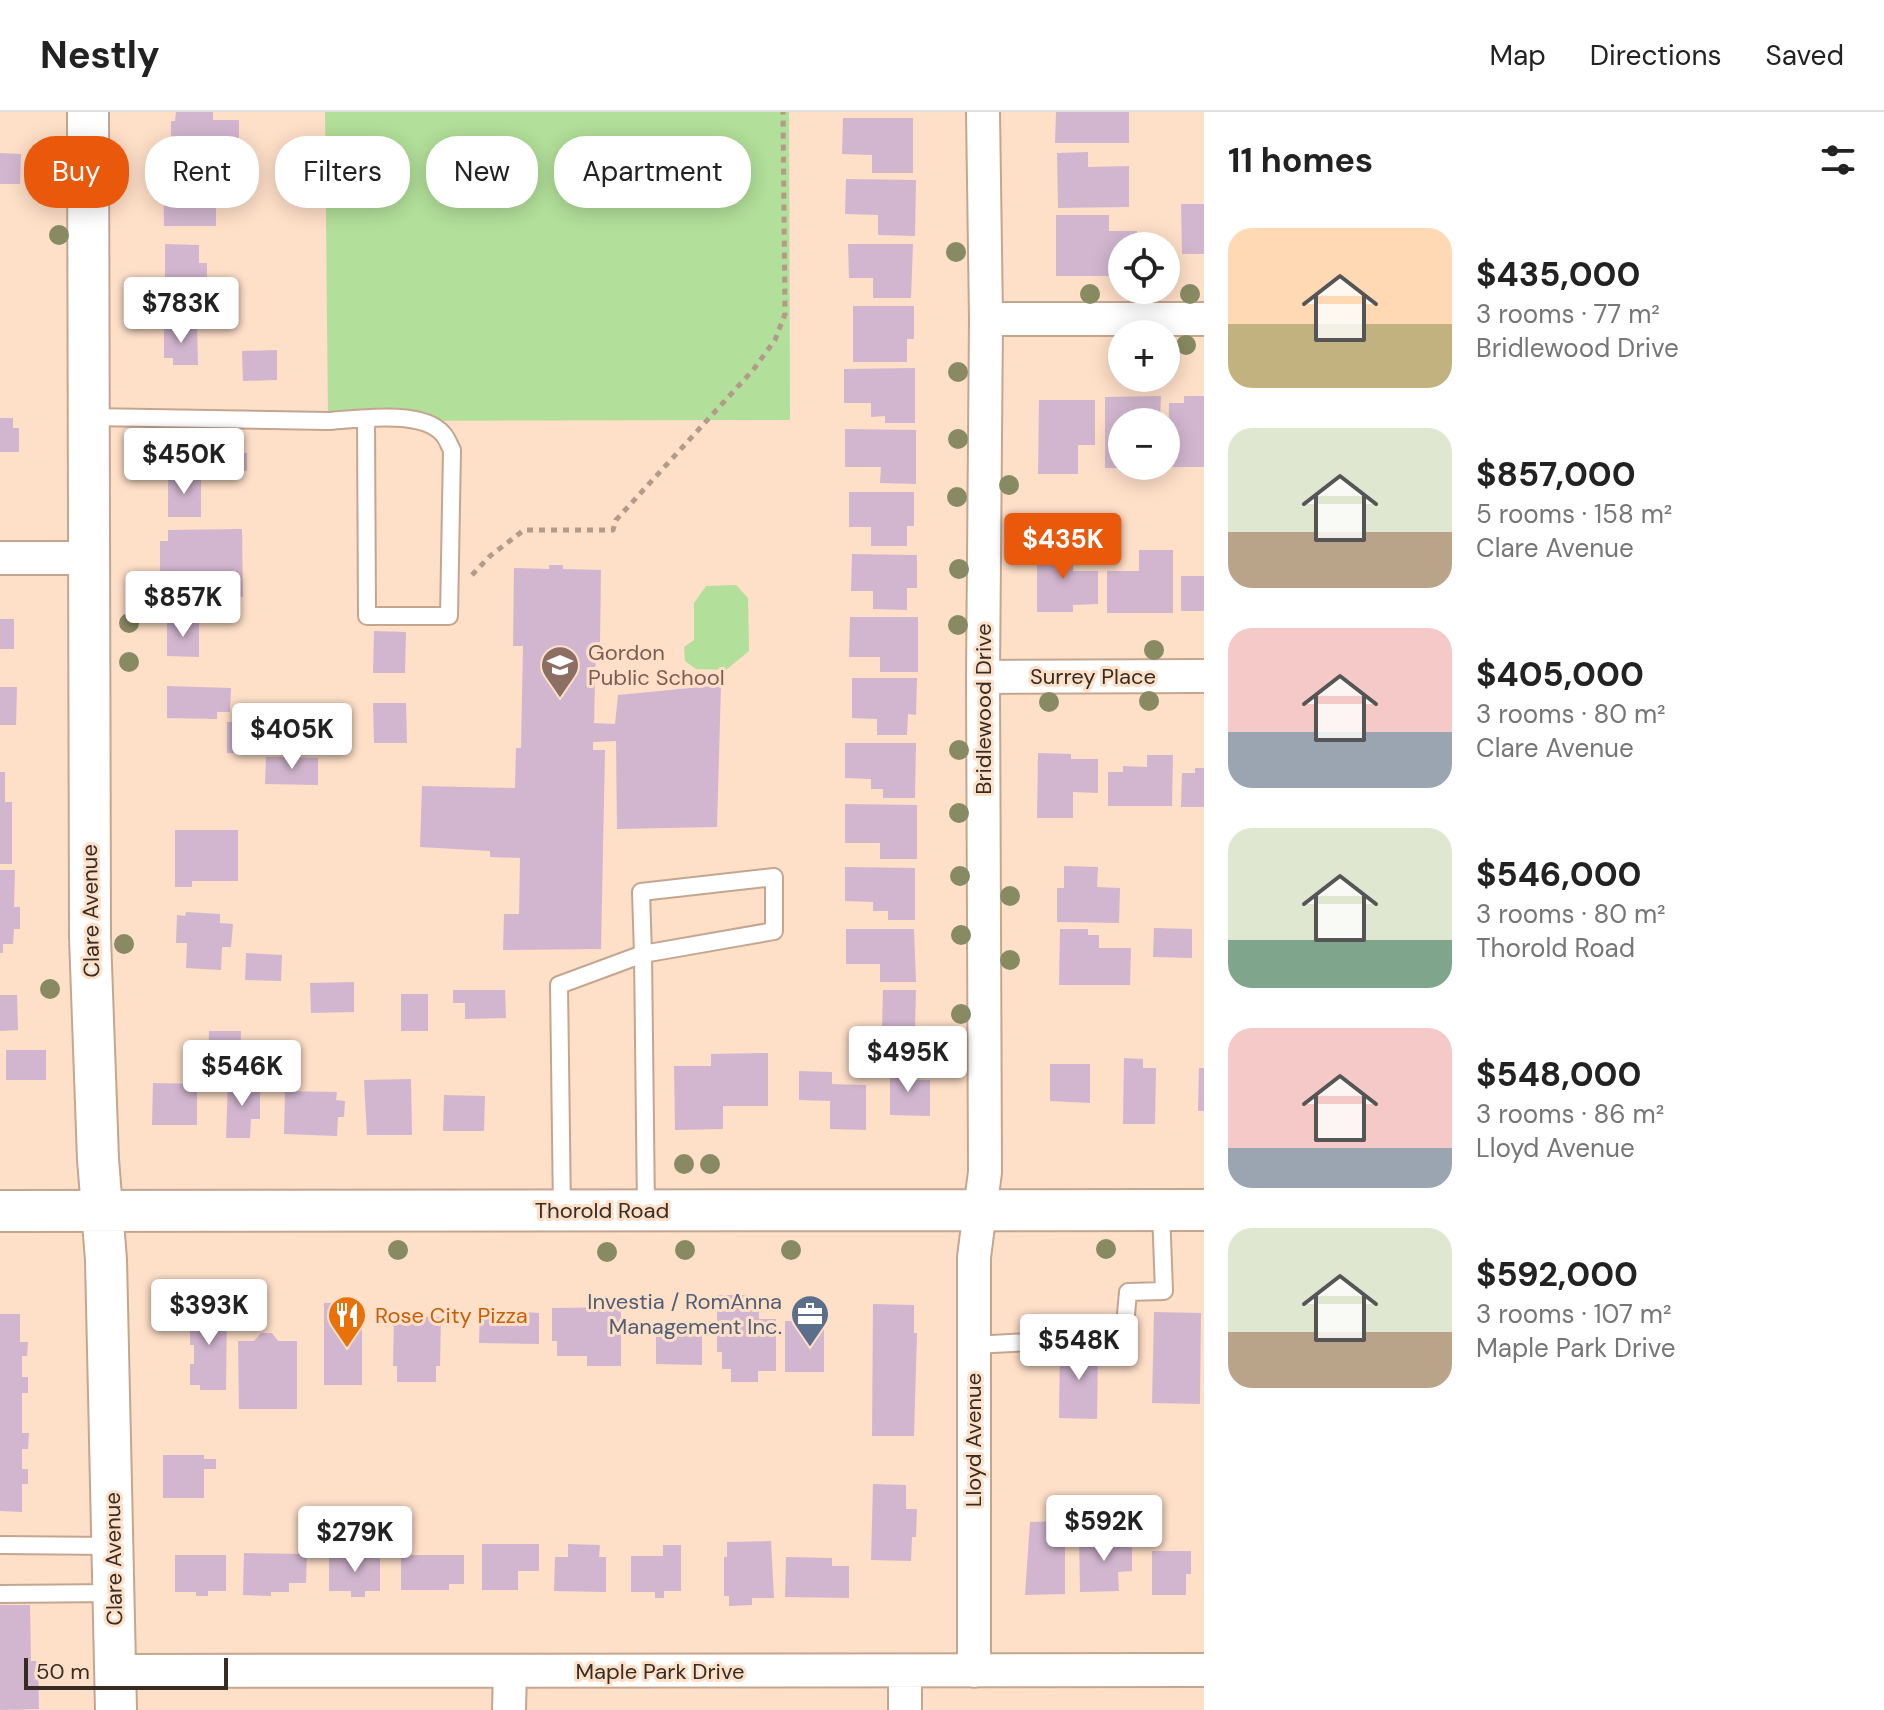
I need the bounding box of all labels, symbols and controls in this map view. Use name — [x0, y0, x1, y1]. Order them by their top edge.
text: Nestly — [40, 30, 160, 80]
text: Map — [1489, 37, 1546, 74]
text: Directions — [1590, 37, 1722, 74]
text: Saved — [1766, 37, 1844, 74]
chip: Buy — [24, 136, 129, 208]
chip: Rent — [145, 136, 259, 208]
chip: Filters — [275, 136, 410, 208]
chip: New — [426, 136, 538, 208]
chip: Apartment — [554, 136, 751, 208]
text: 11 homes — [1228, 138, 1373, 183]
icon: filters — [1816, 138, 1860, 182]
map controls — [1108, 232, 1180, 480]
button: locate — [1108, 232, 1180, 304]
text: $435,000 — [1476, 252, 1640, 297]
icon: home — [1292, 260, 1388, 356]
pin: $783K — [125, 277, 237, 345]
text: $783K — [142, 286, 220, 320]
text: 3 rooms · 77 m² — [1476, 297, 1660, 331]
button: + — [1108, 320, 1180, 392]
text: Bridlewood Drive — [1476, 331, 1679, 365]
button: − — [1108, 408, 1180, 480]
pin: $450K — [128, 428, 240, 496]
text: $450K — [142, 437, 226, 471]
text: $857,000 — [1476, 452, 1636, 497]
icon: home — [1292, 460, 1388, 556]
text: 5 rooms · 158 m² — [1476, 497, 1672, 531]
pin: $435K — [1007, 513, 1119, 581]
text: $435K — [1022, 522, 1104, 556]
text: Clare Avenue — [1476, 531, 1634, 565]
pin: $857K — [127, 571, 239, 639]
text: $857K — [143, 580, 223, 614]
street label: Bridlewood Drive — [969, 623, 998, 795]
place label: Gordon Public School — [588, 638, 725, 692]
school or university icon: Gordon Public School — [539, 644, 581, 699]
text: $405,000 — [1476, 652, 1644, 697]
icon: home — [1292, 660, 1388, 756]
street label: Surrey Place — [1030, 662, 1156, 691]
text: 3 rooms · 80 m² — [1476, 697, 1666, 731]
pin: $405K — [236, 703, 348, 771]
text: $405K — [250, 712, 334, 746]
text: Clare Avenue — [1476, 731, 1634, 765]
street label: Clare Avenue — [75, 844, 106, 978]
text: $546,000 — [1476, 852, 1642, 897]
icon: home — [1292, 860, 1388, 956]
text: 3 rooms · 80 m² — [1476, 897, 1666, 931]
text: Thorold Road — [1476, 931, 1635, 965]
pin: $495K — [852, 1026, 964, 1094]
text: $495K — [867, 1035, 949, 1069]
pin: $546K — [186, 1040, 298, 1108]
text: $546K — [201, 1049, 283, 1083]
text: $548,000 — [1476, 1052, 1641, 1097]
icon: home — [1292, 1060, 1388, 1156]
text: 3 rooms · 86 m² — [1476, 1097, 1664, 1131]
text: Lloyd Avenue — [1476, 1131, 1635, 1165]
street label: Thorold Road — [535, 1196, 669, 1225]
text: $592,000 — [1476, 1252, 1638, 1297]
icon: home — [1292, 1260, 1388, 1356]
pin: $393K — [153, 1279, 265, 1347]
place label: Investia / RomAnna Management Inc. — [587, 1287, 782, 1341]
text: $393K — [169, 1288, 249, 1322]
office icon: Investia / RomAnna Management Inc. — [789, 1293, 831, 1348]
restaurant icon: Rose City Pizza — [326, 1294, 368, 1349]
text: 3 rooms · 107 m² — [1476, 1297, 1672, 1331]
place label: Rose City Pizza — [375, 1301, 528, 1330]
pin: $548K — [1023, 1314, 1135, 1382]
text: $548K — [1038, 1323, 1120, 1357]
text: Maple Park Drive — [1476, 1331, 1676, 1365]
street label: Lloyd Avenue — [959, 1373, 988, 1507]
street label: Clare Avenue — [98, 1492, 129, 1626]
pin: $592K — [1048, 1495, 1160, 1563]
text: $592K — [1064, 1504, 1144, 1538]
pin: $279K — [299, 1506, 411, 1574]
text: $279K — [316, 1515, 394, 1549]
scale bar — [24, 1654, 228, 1690]
text: 50 m — [36, 1657, 90, 1686]
street label: Maple Park Drive — [576, 1657, 744, 1686]

